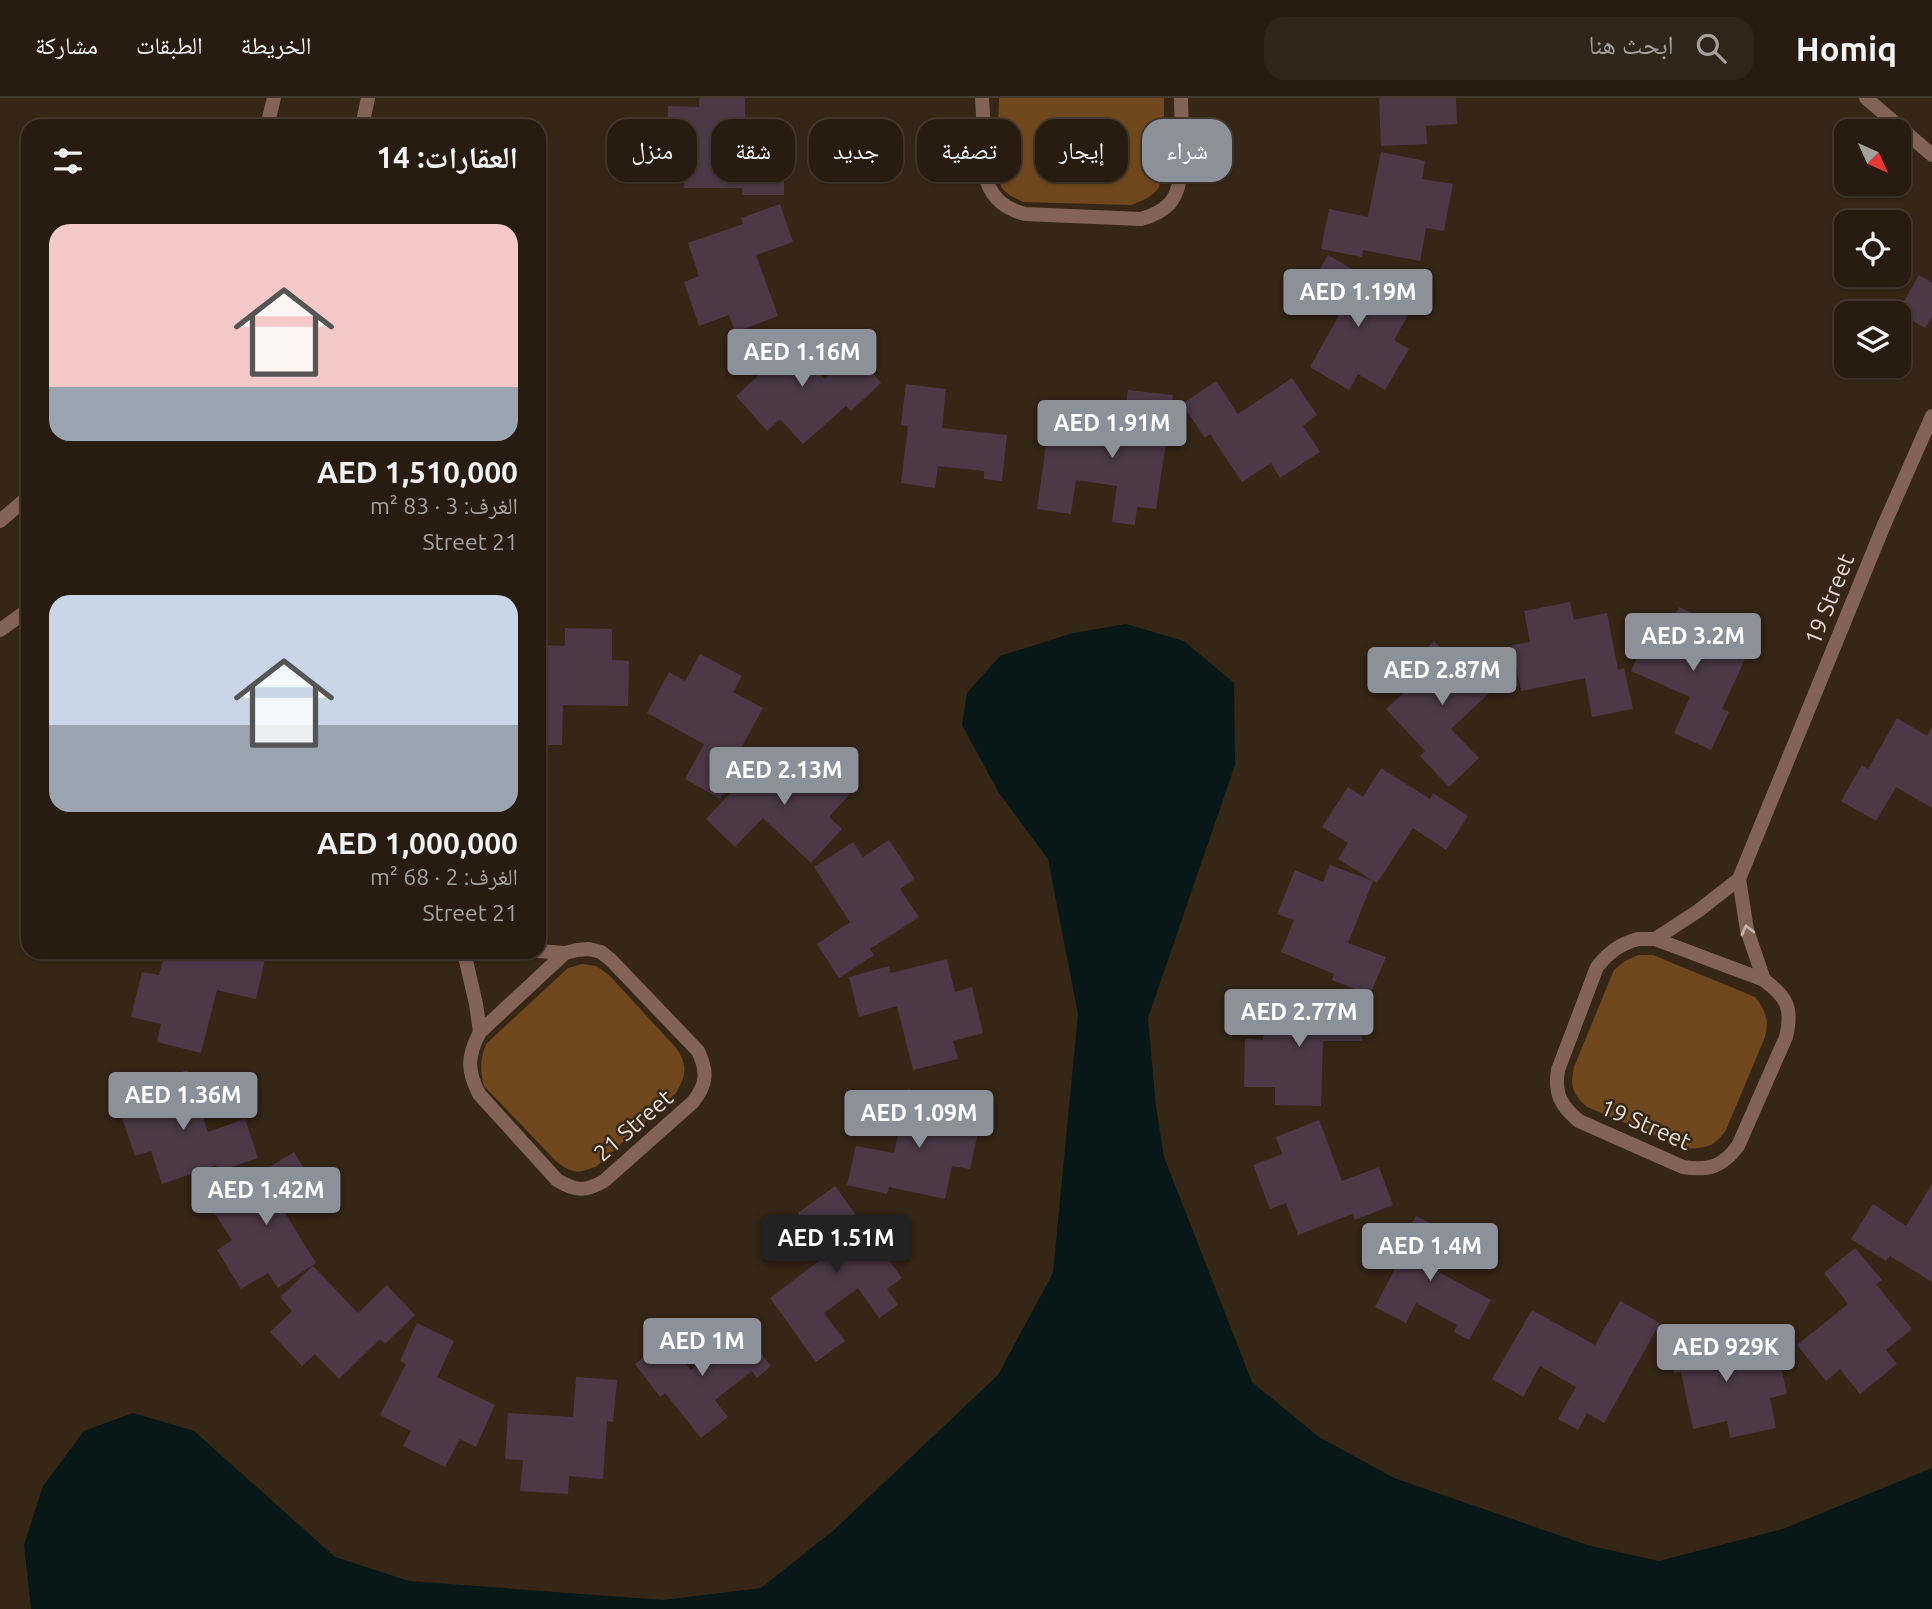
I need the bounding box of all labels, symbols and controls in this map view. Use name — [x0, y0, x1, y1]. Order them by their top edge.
search box — [1264, 17, 1754, 80]
icon: search — [1692, 29, 1730, 67]
text: ابحث هنا — [1589, 30, 1674, 59]
text: Homiq — [1796, 30, 1897, 67]
text: مشاركة — [35, 32, 98, 59]
text: الطبقات — [136, 32, 203, 59]
text: الخريطة — [241, 32, 311, 59]
chip: منزل — [607, 119, 697, 182]
chip: شقة — [711, 119, 795, 182]
chip: جديد — [809, 119, 903, 182]
chip: تصفية — [917, 119, 1021, 182]
chip: إيجار — [1035, 119, 1128, 182]
chip: شراء — [1142, 119, 1232, 182]
north arrow — [1834, 119, 1911, 196]
map controls — [1834, 119, 1911, 378]
text: العقارات: 14 — [376, 140, 518, 174]
icon: filters — [49, 142, 87, 180]
button: locate — [1834, 210, 1911, 287]
icon: home — [221, 269, 347, 395]
pin: AED 1.19M — [1278, 270, 1438, 329]
text: AED 1.19M — [1299, 279, 1417, 304]
button: layers — [1834, 301, 1911, 378]
pin: AED 1.16M — [722, 330, 882, 389]
text: AED 1.16M — [743, 339, 861, 364]
pin: AED 1.91M — [1032, 400, 1192, 460]
text: AED 1.91M — [1053, 410, 1171, 435]
text: AED 1,510,000 — [317, 455, 518, 489]
text: الغرف: 3 · 83 m² — [370, 493, 518, 518]
text: 21 Street — [423, 529, 518, 554]
street label: 19 Street — [1800, 550, 1858, 648]
pin: AED 3.2M — [1621, 614, 1765, 673]
text: AED 3.2M — [1641, 623, 1745, 648]
icon: home — [221, 640, 347, 766]
pin: AED 2.87M — [1362, 648, 1522, 707]
text: AED 2.87M — [1383, 657, 1501, 682]
pin: AED 2.13M — [704, 748, 864, 807]
text: AED 2.13M — [725, 757, 843, 782]
text: AED 1,000,000 — [317, 826, 518, 860]
text: الغرف: 2 · 68 m² — [370, 864, 518, 889]
text: 21 Street — [423, 900, 518, 925]
one-way arrow — [1741, 924, 1756, 936]
pin: AED 2.77M — [1219, 990, 1379, 1049]
text: AED 2.77M — [1240, 999, 1358, 1024]
pin: AED 1.36M — [103, 1072, 263, 1132]
text: AED 1.36M — [124, 1082, 242, 1107]
street label: 21 Street — [589, 1084, 677, 1166]
pin: AED 1.09M — [839, 1090, 999, 1150]
street label: 19 Street — [1597, 1094, 1695, 1154]
text: AED 1.09M — [860, 1100, 978, 1125]
pin: AED 1.42M — [186, 1168, 346, 1227]
text: AED 1.42M — [207, 1177, 325, 1202]
pin: AED 1.51M — [756, 1216, 916, 1275]
pin: AED 1.4M — [1358, 1224, 1502, 1283]
text: AED 1.51M — [777, 1225, 895, 1250]
text: AED 1.4M — [1378, 1233, 1482, 1258]
pin: AED 1M — [645, 1318, 759, 1378]
pin: AED 929K — [1654, 1324, 1798, 1384]
text: AED 1M — [659, 1328, 745, 1353]
text: AED 929K — [1673, 1334, 1779, 1359]

